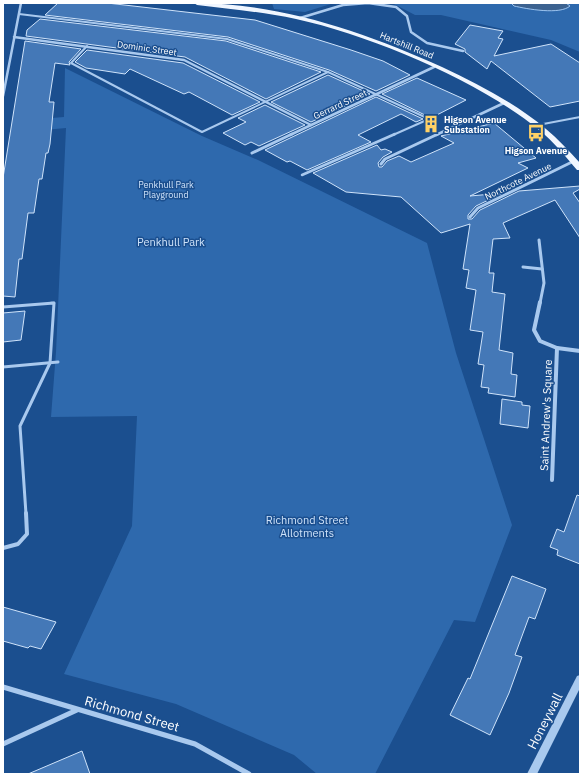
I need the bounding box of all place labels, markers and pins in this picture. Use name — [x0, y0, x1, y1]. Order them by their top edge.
building icon: Higson Avenue Substation — [421, 114, 441, 134]
place label: Higson Avenue Substation — [444, 114, 507, 135]
bus stop icon: Higson Avenue — [526, 123, 546, 143]
place label: Higson Avenue — [505, 145, 567, 156]

